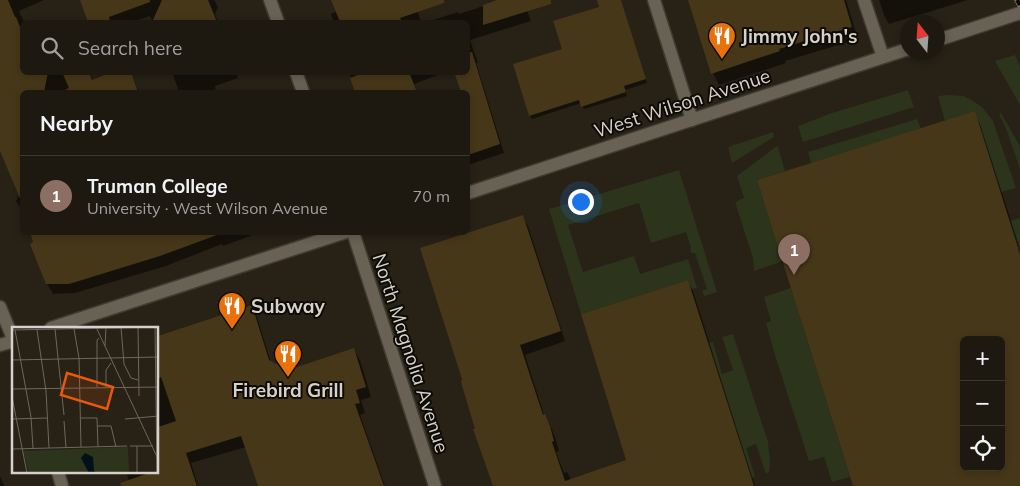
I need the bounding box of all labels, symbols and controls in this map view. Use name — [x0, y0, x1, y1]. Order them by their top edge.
north arrow — [900, 15, 945, 60]
search box — [20, 20, 470, 75]
restaurant icon: Jimmy John's — [707, 21, 737, 60]
place label: Jimmy John's — [741, 24, 858, 48]
icon: search — [38, 34, 66, 62]
text: Search here — [78, 36, 182, 60]
street label: West Wilson Avenue — [591, 63, 773, 143]
text: Nearby — [40, 110, 113, 136]
text: Truman College — [87, 174, 228, 198]
text: 1 — [51, 186, 61, 206]
text: 70 m — [413, 186, 450, 206]
your location — [568, 189, 594, 215]
text: University · West Wilson Avenue — [87, 198, 328, 218]
pin: 1 — [778, 234, 810, 275]
street label: North Magnolia Avenue — [367, 250, 455, 456]
restaurant icon: Subway — [217, 291, 247, 330]
place label: Subway — [251, 294, 325, 318]
inset map — [12, 327, 159, 474]
map controls — [960, 336, 1005, 471]
button: + — [960, 336, 1005, 381]
restaurant icon: Firebird Grill — [273, 339, 303, 378]
place label: Firebird Grill — [233, 378, 344, 402]
button: − — [960, 381, 1005, 426]
button: locate — [960, 426, 1005, 471]

